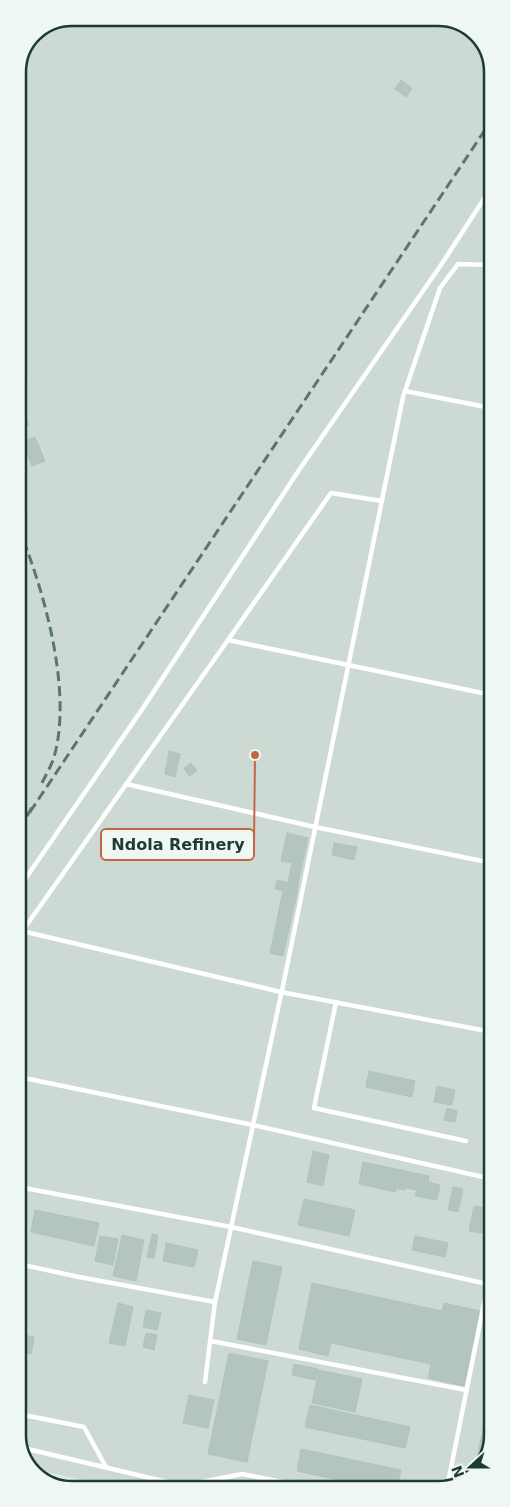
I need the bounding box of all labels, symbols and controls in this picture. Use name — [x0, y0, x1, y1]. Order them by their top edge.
callout: Ndola Refinery — [101, 829, 254, 860]
text: Ndola Refinery — [111, 835, 245, 854]
north arrow — [445, 1442, 495, 1492]
text: N — [448, 1463, 467, 1480]

